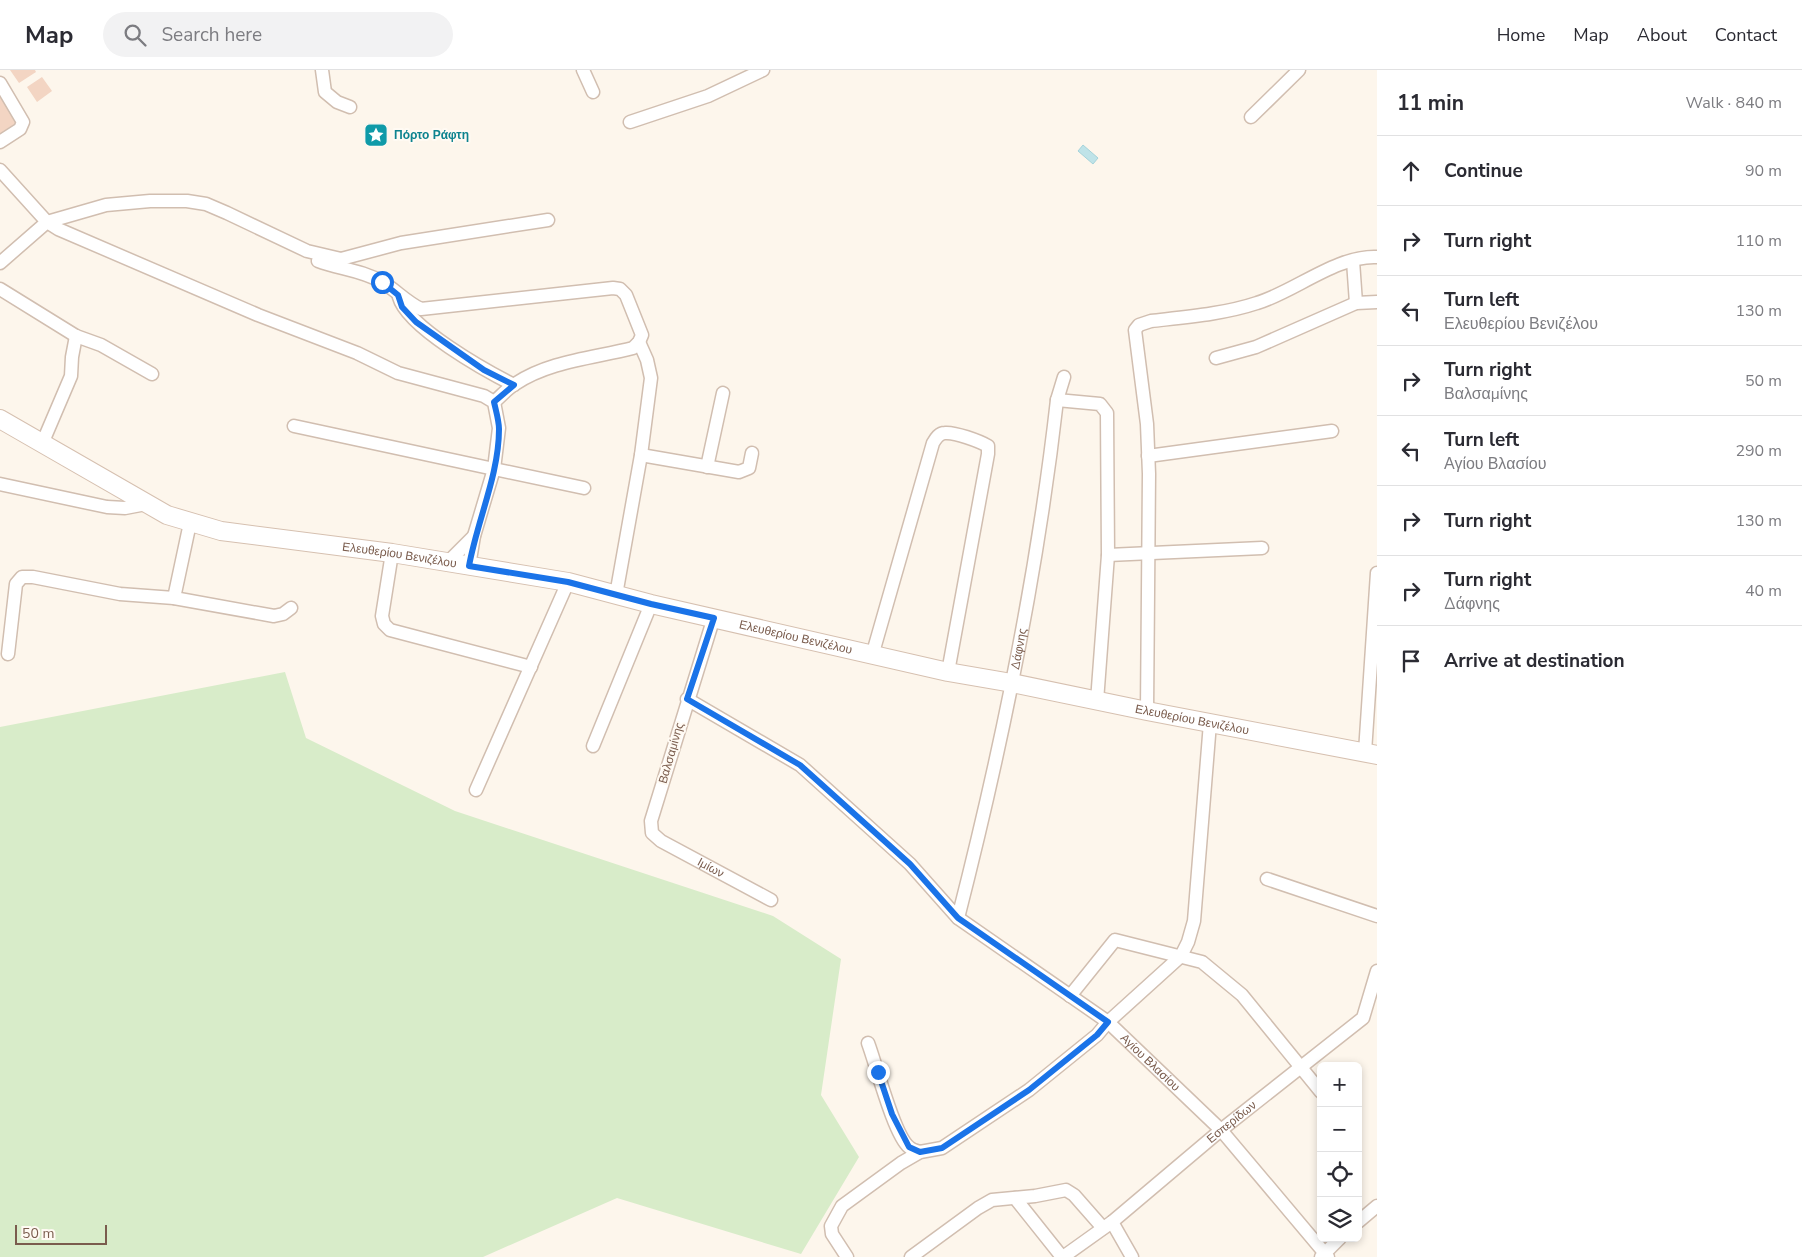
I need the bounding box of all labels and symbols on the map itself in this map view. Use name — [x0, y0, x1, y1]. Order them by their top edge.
place icon: Πόρτο Ράφτη — [363, 122, 389, 148]
place label: Πόρτο Ράφτη — [394, 127, 469, 143]
route start — [371, 271, 394, 294]
street label: Ελευθερίου Βενιζέλου — [341, 539, 458, 572]
street label: Ελευθερίου Βενιζέλου — [738, 616, 854, 658]
street label: Δάφνης — [1007, 627, 1031, 671]
street label: Ελευθερίου Βενιζέλου — [1134, 701, 1250, 738]
street label: Βαλσαμίνης — [655, 720, 687, 785]
street label: Ιμίων — [695, 854, 727, 881]
street label: Αγίου Βλασίου — [1117, 1030, 1184, 1095]
route end — [867, 1061, 890, 1084]
street label: Εσπερίδων — [1203, 1097, 1260, 1147]
scale bar — [15, 1222, 108, 1245]

